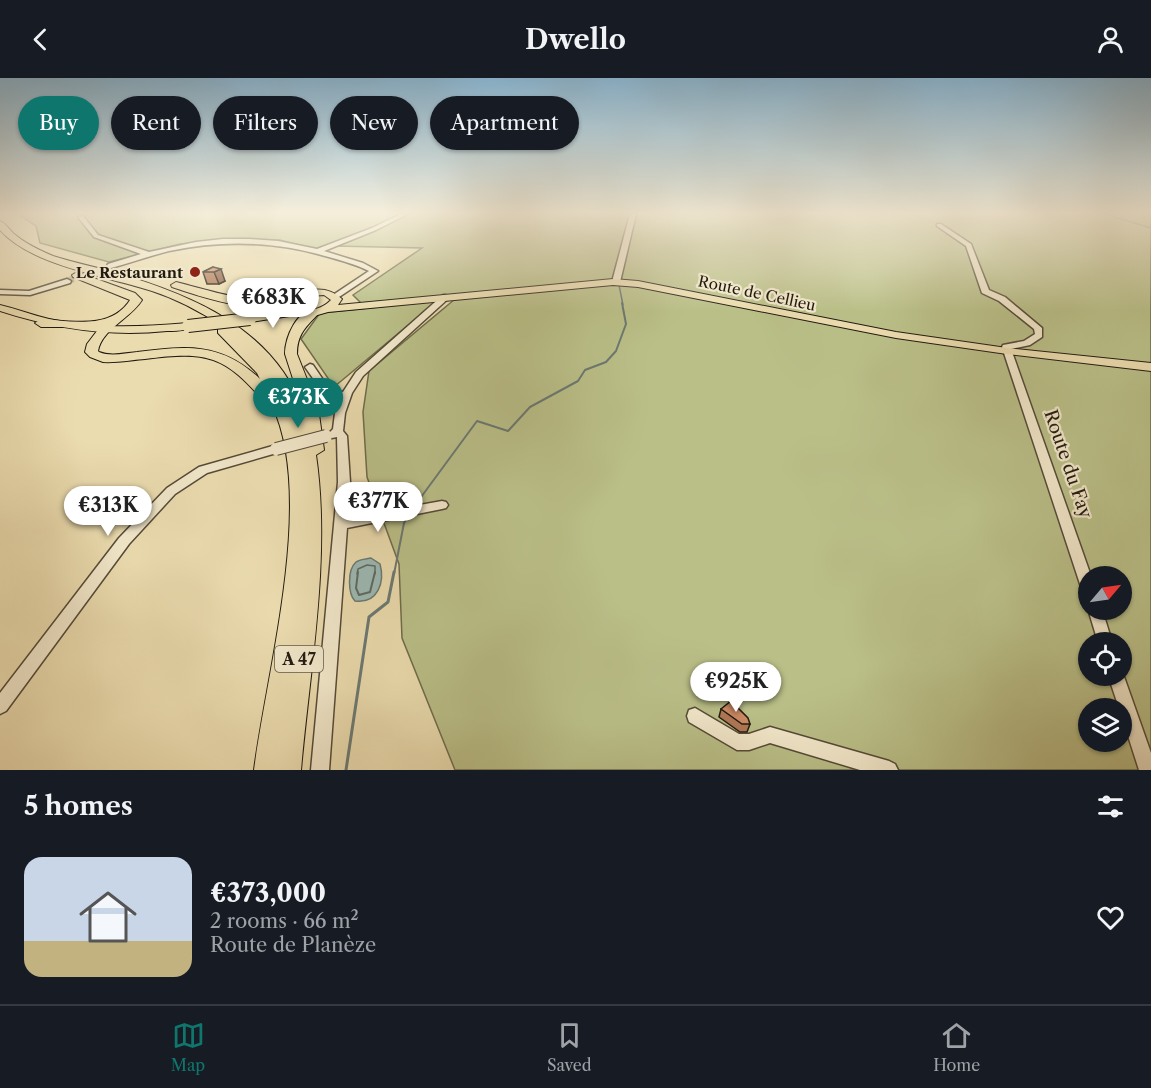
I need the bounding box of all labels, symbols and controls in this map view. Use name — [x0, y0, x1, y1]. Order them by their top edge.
icon: back — [24, 23, 57, 56]
text: Dwello — [525, 23, 626, 56]
icon: person — [1094, 23, 1127, 56]
chip: Buy — [18, 96, 99, 150]
chip: Rent — [111, 96, 201, 150]
chip: Filters — [213, 96, 318, 150]
chip: New — [330, 96, 418, 150]
chip: Apartment — [430, 96, 579, 150]
place label: Le Restaurant — [76, 263, 183, 282]
marker: Le Restaurant — [188, 265, 202, 279]
street label: Route de Cellieu — [697, 271, 817, 315]
pin: €683K — [231, 278, 315, 329]
text: €683K — [241, 285, 305, 309]
pin: €373K — [256, 378, 340, 429]
text: €373K — [267, 385, 329, 409]
street label: Route du Fay — [1039, 407, 1097, 522]
pin: €377K — [336, 482, 420, 533]
pin: €313K — [66, 486, 150, 537]
text: €377K — [348, 489, 408, 513]
text: €313K — [78, 493, 138, 517]
north arrow — [1078, 566, 1132, 620]
map controls — [1078, 566, 1132, 752]
button: locate — [1078, 632, 1132, 686]
road number: A 47 — [275, 646, 323, 672]
pin: €925K — [694, 662, 778, 713]
text: €925K — [704, 669, 768, 693]
button: layers — [1078, 698, 1132, 752]
text: 5 homes — [24, 790, 133, 822]
icon: filters — [1094, 790, 1127, 823]
text: €373,000 — [210, 877, 326, 909]
icon: home — [72, 881, 144, 953]
icon: heart — [1094, 901, 1127, 934]
text: 2 rooms · 66 m² — [210, 909, 359, 933]
text: Route de Planèze — [210, 933, 376, 957]
tab: Map — [171, 1019, 205, 1075]
tab: Saved — [547, 1019, 591, 1075]
tab: Home — [933, 1019, 980, 1075]

